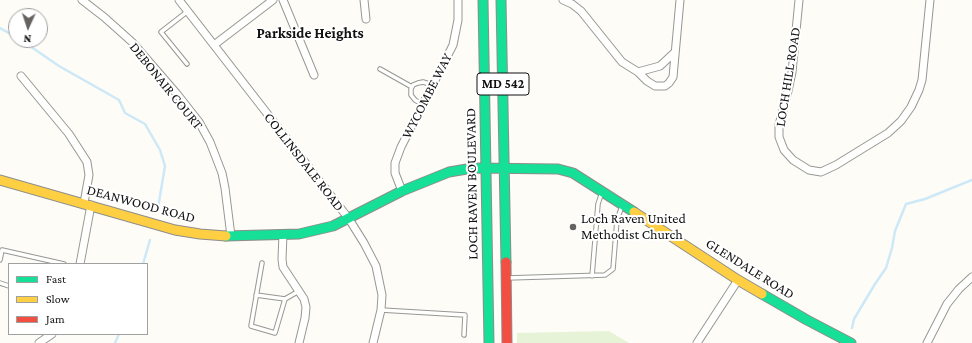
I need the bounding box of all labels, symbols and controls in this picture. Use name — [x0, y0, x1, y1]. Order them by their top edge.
north arrow — [8, 8, 48, 48]
district label: Parkside Heights — [256, 24, 364, 42]
street label: LOCH HILL ROAD — [772, 26, 804, 128]
text: N — [23, 33, 31, 45]
street label: DEBONAIR COURT — [126, 39, 206, 133]
street label: WYCOMBE WAY — [398, 51, 456, 141]
road number: MD 542 — [477, 73, 529, 95]
street label: LOCH RAVEN BOULEVARD — [462, 108, 482, 260]
street label: COLLINSDALE ROAD — [260, 109, 348, 215]
street label: DEANWOOD ROAD — [85, 181, 197, 227]
place label: Loch Raven United Methodist Church — [581, 211, 686, 244]
marker: Loch Raven United Methodist Church — [568, 222, 578, 232]
street label: GLENDALE ROAD — [703, 235, 797, 303]
legend — [8, 263, 148, 335]
text: Fast — [46, 272, 66, 286]
text: Slow — [46, 292, 70, 306]
text: Jam — [46, 312, 65, 326]

